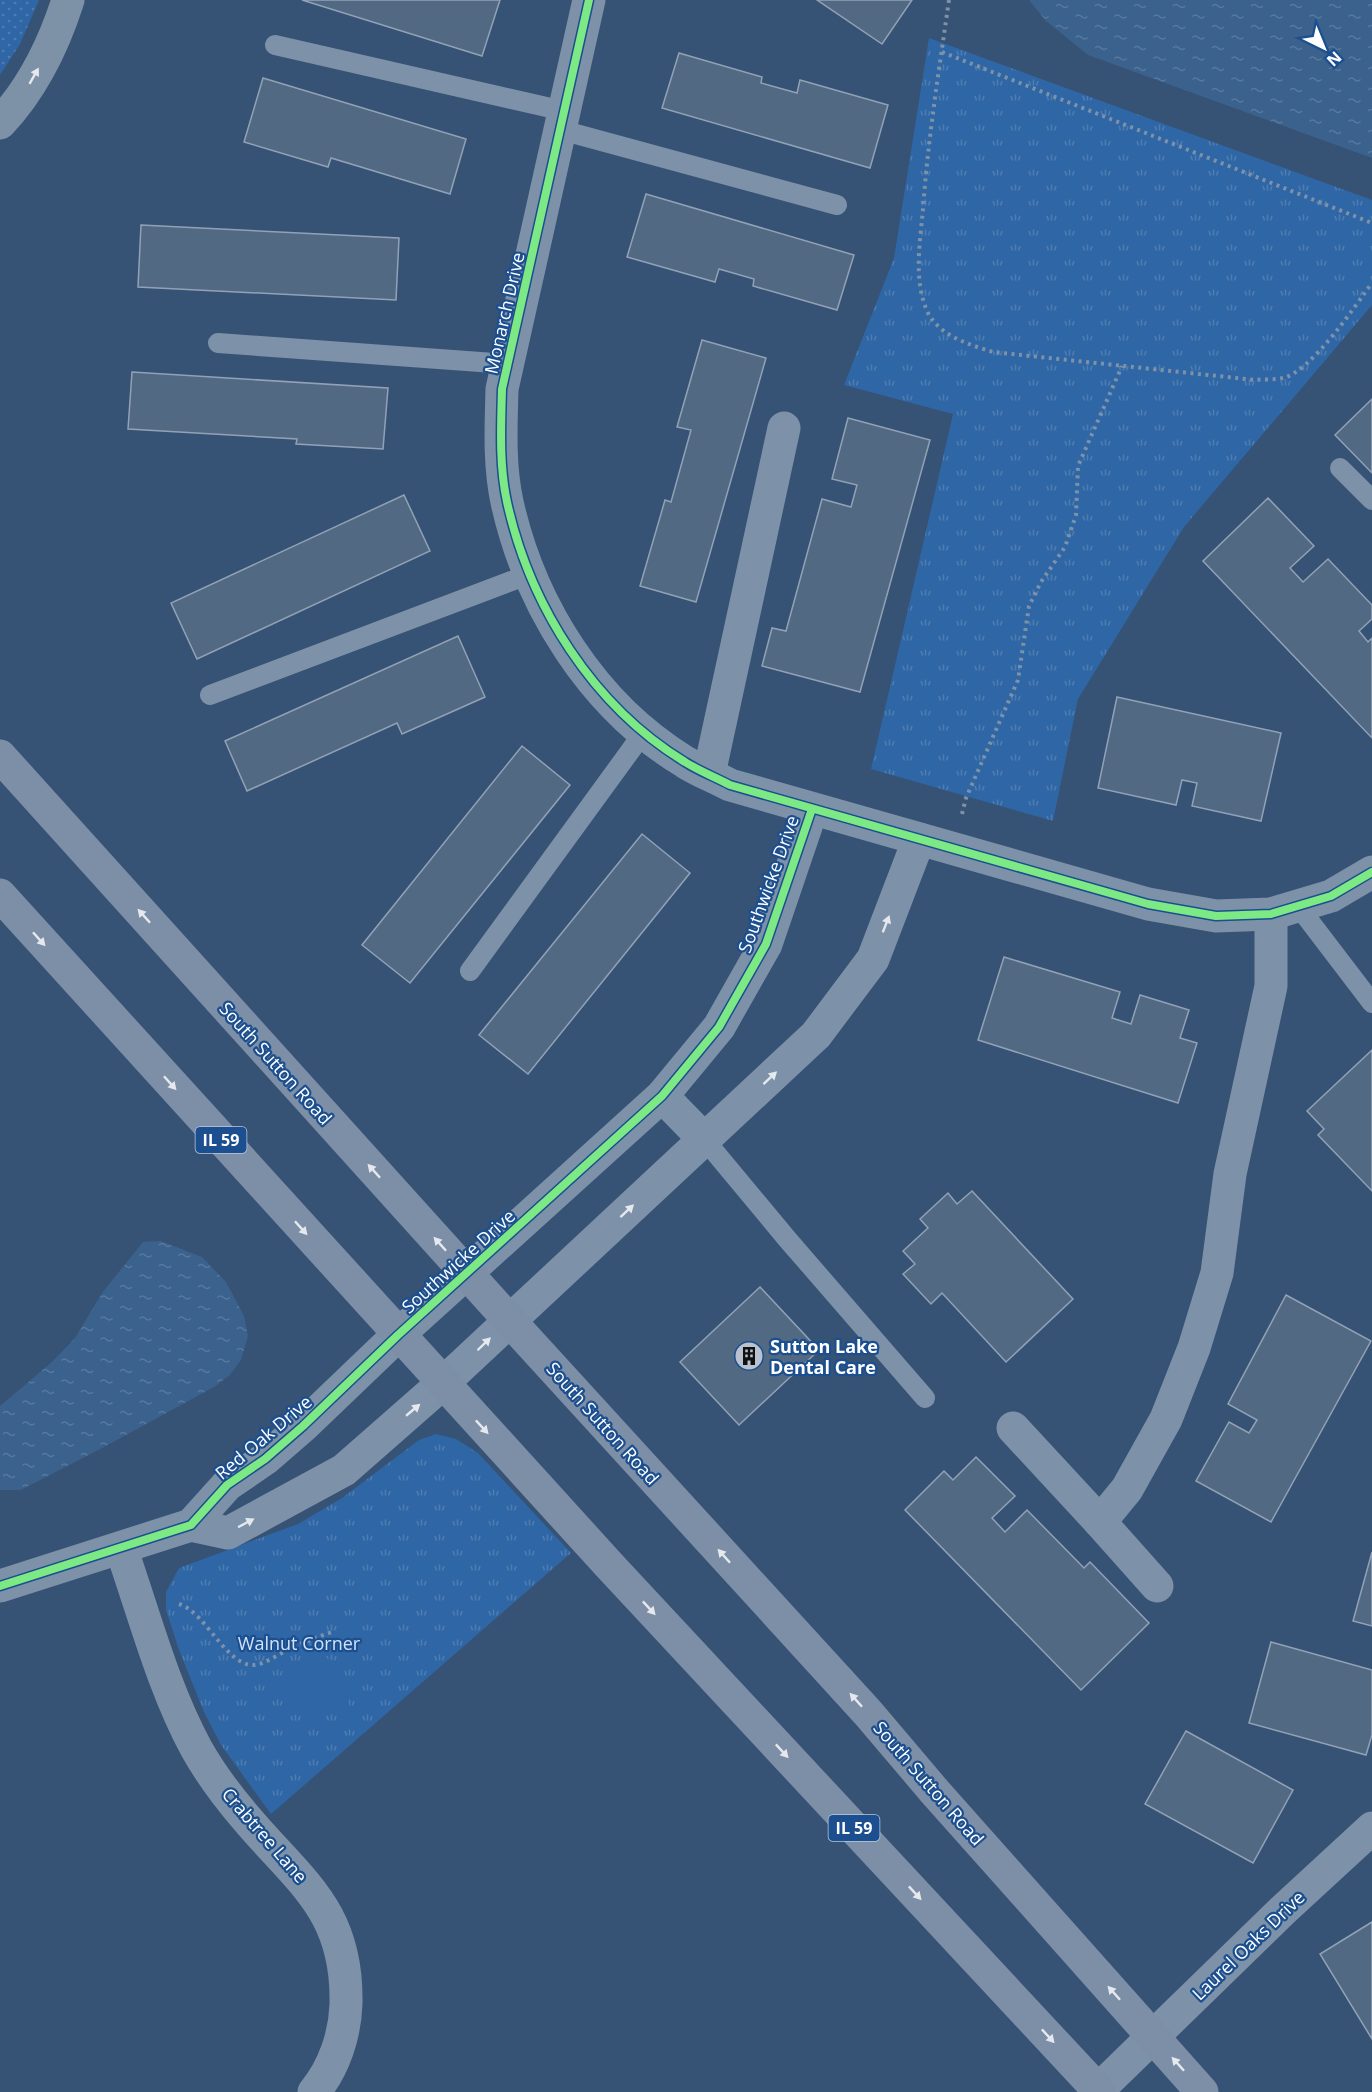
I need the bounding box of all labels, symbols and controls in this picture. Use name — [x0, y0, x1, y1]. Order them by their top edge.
north arrow — [1294, 18, 1354, 78]
text: N — [1322, 46, 1346, 71]
one-way arrow — [28, 68, 39, 84]
street label: Monarch Drive — [478, 250, 530, 376]
street label: Southwicke Drive — [732, 812, 804, 956]
one-way arrow — [138, 909, 151, 924]
one-way arrow — [882, 915, 892, 933]
one-way arrow — [32, 931, 46, 946]
street label: South Sutton Road — [215, 997, 337, 1129]
one-way arrow — [762, 1072, 777, 1085]
one-way arrow — [163, 1075, 176, 1090]
road number: IL 59 — [196, 1127, 246, 1153]
one-way arrow — [367, 1163, 381, 1178]
street label: Southwicke Drive — [396, 1204, 520, 1318]
one-way arrow — [620, 1204, 635, 1218]
one-way arrow — [294, 1220, 308, 1235]
one-way arrow — [433, 1236, 447, 1251]
place label: Sutton Lake Dental Care — [770, 1334, 878, 1379]
one-way arrow — [477, 1337, 491, 1351]
building icon: Sutton Lake Dental Care — [733, 1340, 765, 1372]
street label: South Sutton Road — [542, 1357, 664, 1489]
street label: Red Oak Drive — [210, 1390, 316, 1484]
one-way arrow — [405, 1403, 421, 1416]
one-way arrow — [475, 1420, 489, 1435]
one-way arrow — [238, 1518, 255, 1528]
one-way arrow — [718, 1549, 731, 1564]
one-way arrow — [641, 1601, 655, 1615]
park label: Walnut Corner — [238, 1631, 361, 1655]
one-way arrow — [850, 1693, 863, 1708]
street label: South Sutton Road — [868, 1716, 990, 1850]
one-way arrow — [774, 1743, 788, 1757]
street label: Crabtree Lane — [217, 1782, 313, 1888]
road number: IL 59 — [828, 1815, 880, 1841]
one-way arrow — [908, 1885, 921, 1900]
street label: Laurel Oaks Drive — [1186, 1885, 1310, 2005]
one-way arrow — [1108, 1986, 1121, 2001]
one-way arrow — [1041, 2028, 1055, 2043]
one-way arrow — [1171, 2056, 1184, 2072]

